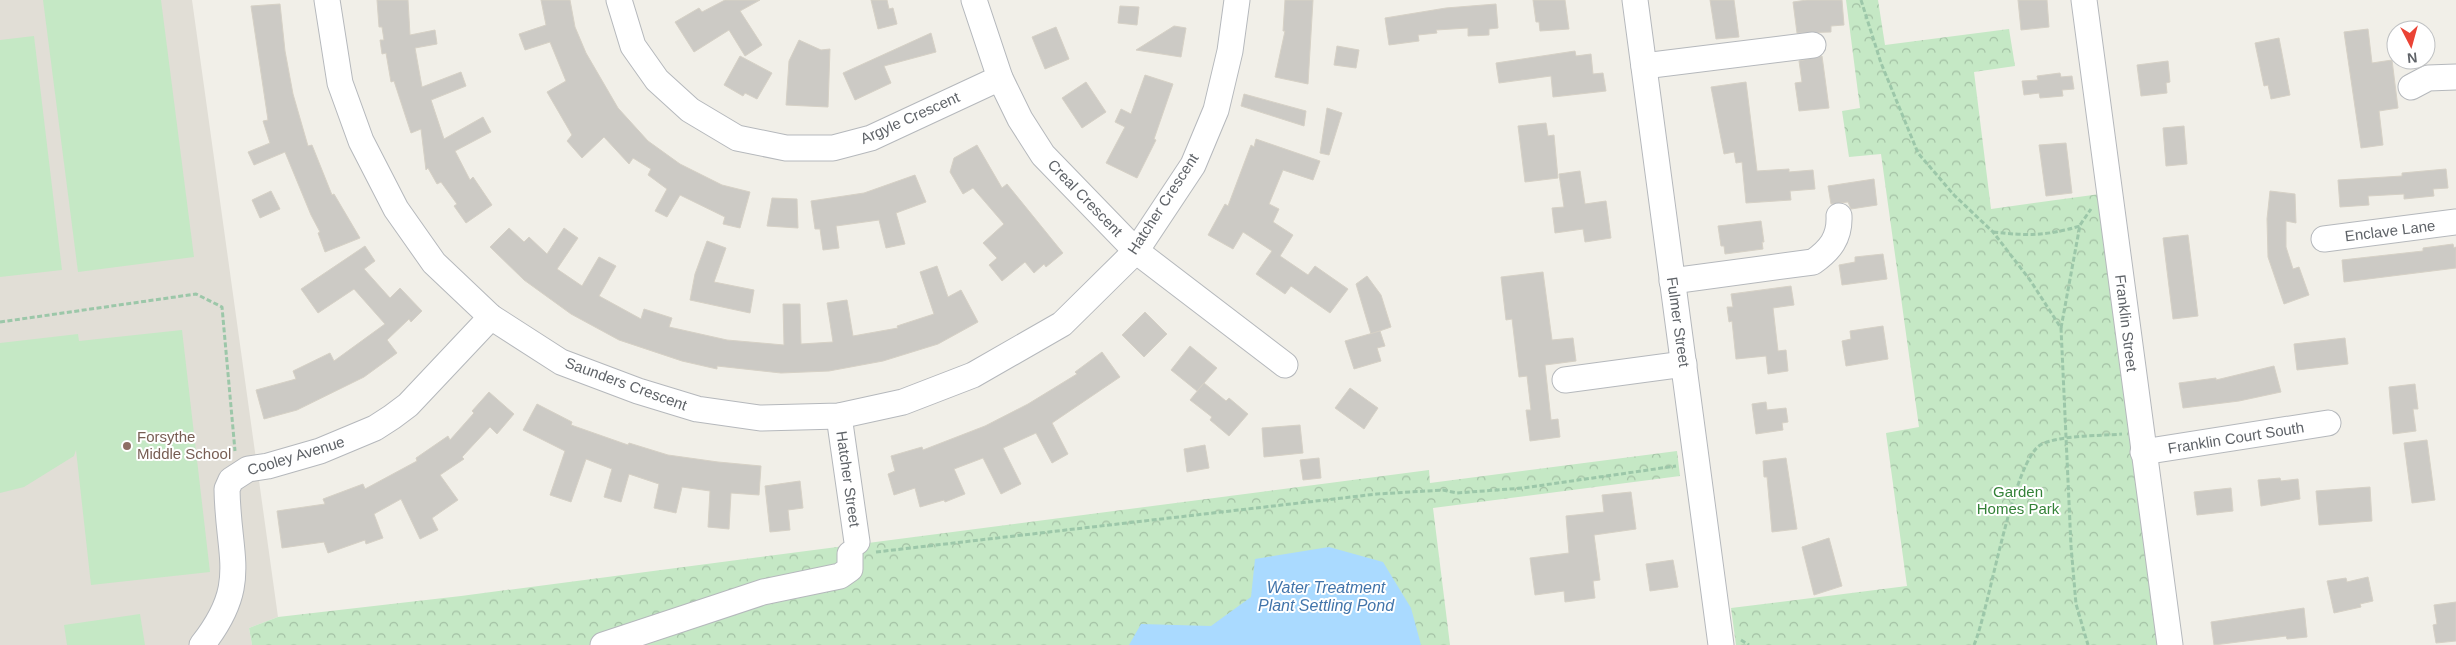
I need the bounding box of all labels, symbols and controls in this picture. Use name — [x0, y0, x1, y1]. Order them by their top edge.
north arrow — [2386, 20, 2436, 70]
text: N — [2406, 49, 2418, 66]
street label: Argyle Crescent — [858, 88, 963, 147]
street label: Hatcher Crescent — [1124, 149, 1202, 257]
street label: Creal Crescent — [1044, 156, 1127, 240]
street label: Enclave Lane — [2344, 217, 2436, 244]
street label: Franklin Street — [2112, 273, 2141, 373]
street label: Fulmer Street — [1664, 276, 1693, 369]
street label: Saunders Crescent — [563, 354, 690, 414]
street label: Franklin Court South — [2167, 418, 2305, 457]
place label: Forsythe Middle School — [137, 428, 231, 462]
street label: Hatcher Street — [833, 430, 864, 529]
street label: Cooley Avenue — [245, 433, 346, 478]
marker: Forsythe Middle School — [121, 440, 133, 452]
park label: Garden Homes Park — [1977, 483, 2060, 517]
water label: Water Treatment Plant Settling Pond — [1258, 579, 1395, 614]

